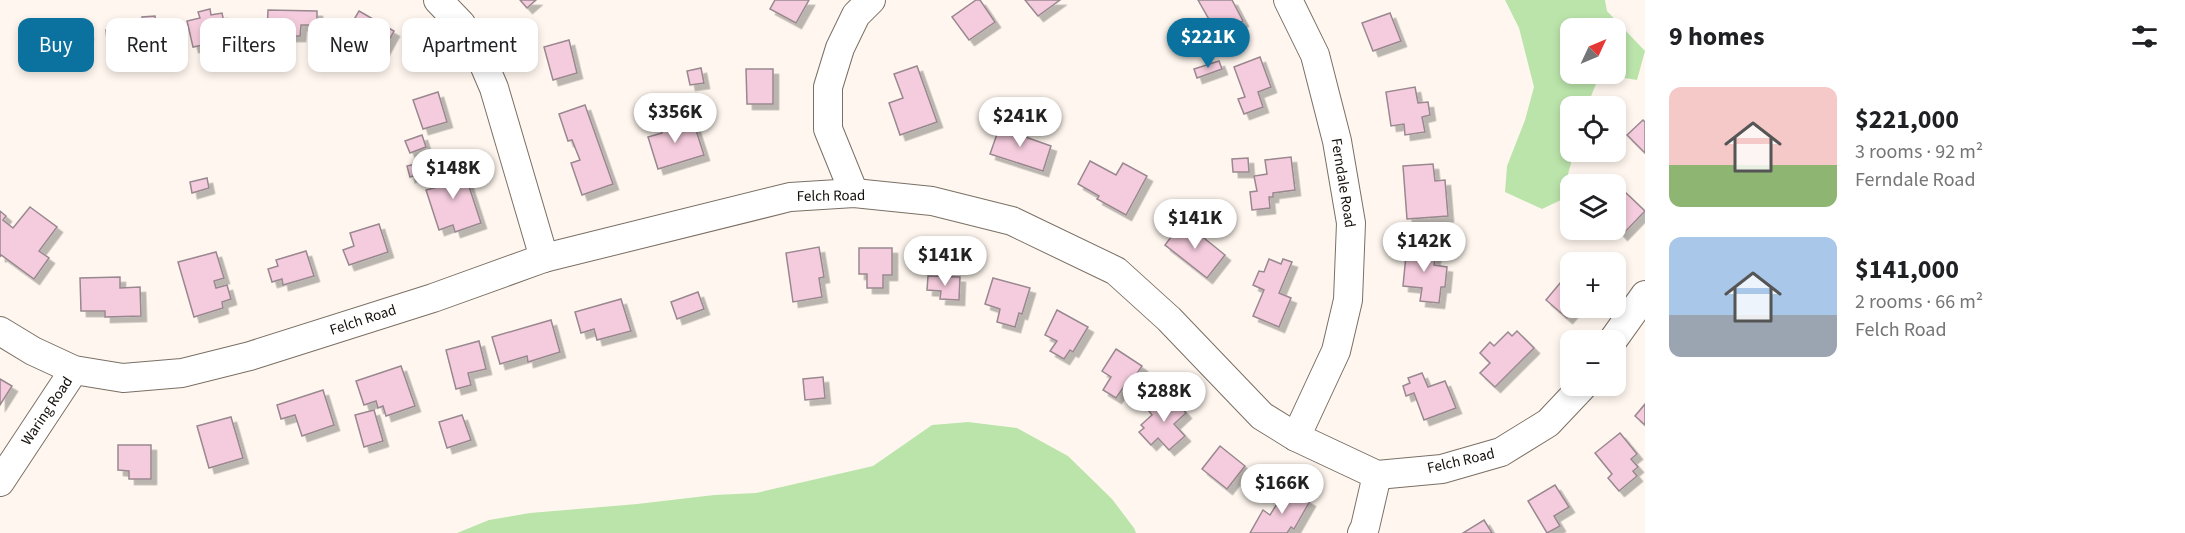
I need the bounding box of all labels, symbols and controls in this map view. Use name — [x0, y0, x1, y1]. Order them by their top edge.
chip: Buy — [18, 18, 94, 72]
chip: Rent — [106, 18, 188, 72]
chip: Filters — [200, 18, 296, 72]
chip: New — [308, 18, 390, 72]
chip: Apartment — [402, 18, 538, 72]
pin: $221K — [1166, 18, 1250, 69]
north arrow — [1560, 18, 1626, 84]
map controls — [1560, 18, 1626, 396]
text: 9 homes — [1669, 18, 1764, 55]
icon: filters — [2128, 20, 2161, 53]
text: $221K — [1181, 23, 1235, 51]
pin: $356K — [633, 93, 717, 144]
button: locate — [1560, 96, 1626, 162]
pin: $241K — [978, 97, 1062, 148]
text: $356K — [648, 98, 702, 126]
text: $221,000 — [1855, 101, 1959, 138]
text: $241K — [993, 102, 1047, 130]
icon: home — [1717, 111, 1789, 183]
street label: Ferndale Road — [1326, 137, 1360, 229]
text: 3 rooms · 92 m² — [1855, 138, 1983, 166]
pin: $148K — [411, 149, 495, 200]
text: $148K — [426, 154, 480, 182]
text: Ferndale Road — [1855, 166, 1976, 194]
button: layers — [1560, 174, 1626, 240]
street label: Felch Road — [796, 185, 866, 207]
pin: $141K — [1153, 199, 1237, 250]
text: $141K — [1168, 204, 1222, 232]
pin: $142K — [1382, 222, 1466, 273]
text: $142K — [1397, 227, 1451, 255]
pin: $141K — [903, 236, 987, 287]
text: $141K — [918, 241, 972, 269]
text: $141,000 — [1855, 251, 1959, 288]
button: + — [1560, 252, 1626, 318]
icon: home — [1717, 261, 1789, 333]
text: 2 rooms · 66 m² — [1855, 288, 1983, 316]
street label: Felch Road — [327, 299, 399, 341]
text: Felch Road — [1855, 316, 1947, 344]
button: − — [1560, 330, 1626, 396]
street label: Waring Road — [16, 372, 78, 450]
pin: $288K — [1122, 372, 1206, 423]
text: $288K — [1137, 377, 1191, 405]
street label: Felch Road — [1425, 443, 1497, 479]
pin: $166K — [1240, 464, 1324, 515]
text: $166K — [1255, 469, 1309, 497]

